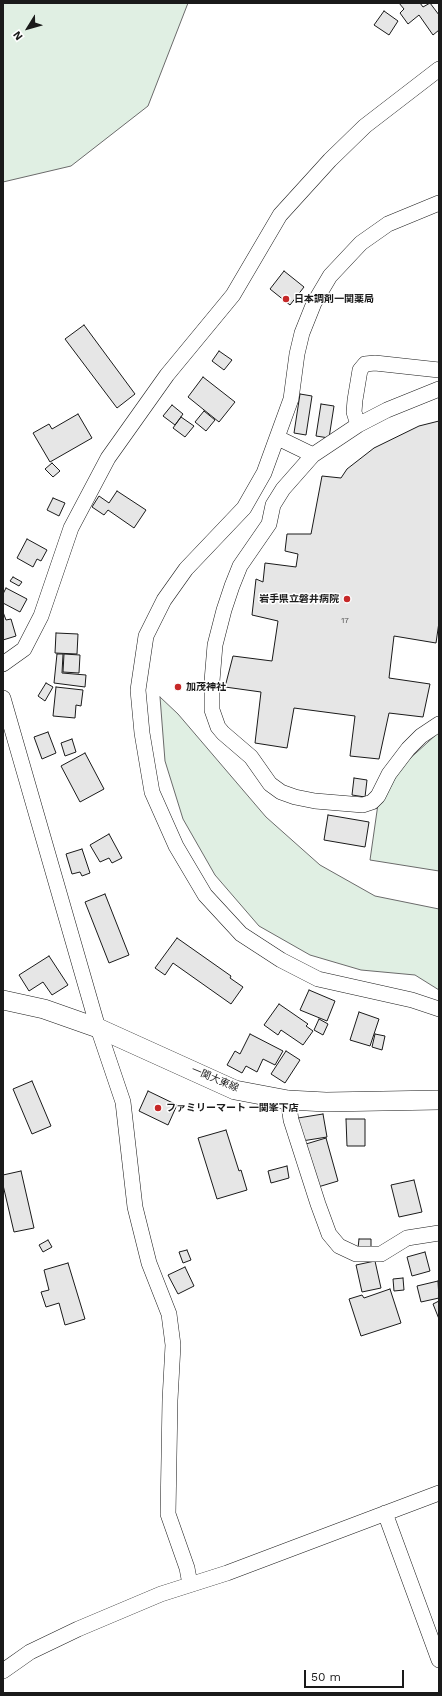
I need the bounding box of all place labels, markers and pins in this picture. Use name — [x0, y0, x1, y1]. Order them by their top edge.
place label: 日本調剤一関薬局 — [294, 293, 374, 305]
marker: 日本調剤一関薬局 — [281, 294, 291, 304]
place label: 岩手県立磐井病院 — [259, 593, 339, 605]
marker: 岩手県立磐井病院 — [342, 594, 352, 604]
place label: 加茂神社 — [186, 681, 226, 693]
marker: 加茂神社 — [173, 682, 183, 692]
place label: ファミリーマート 一関峯下店 — [166, 1102, 299, 1114]
marker: ファミリーマート 一関峯下店 — [153, 1103, 163, 1113]

